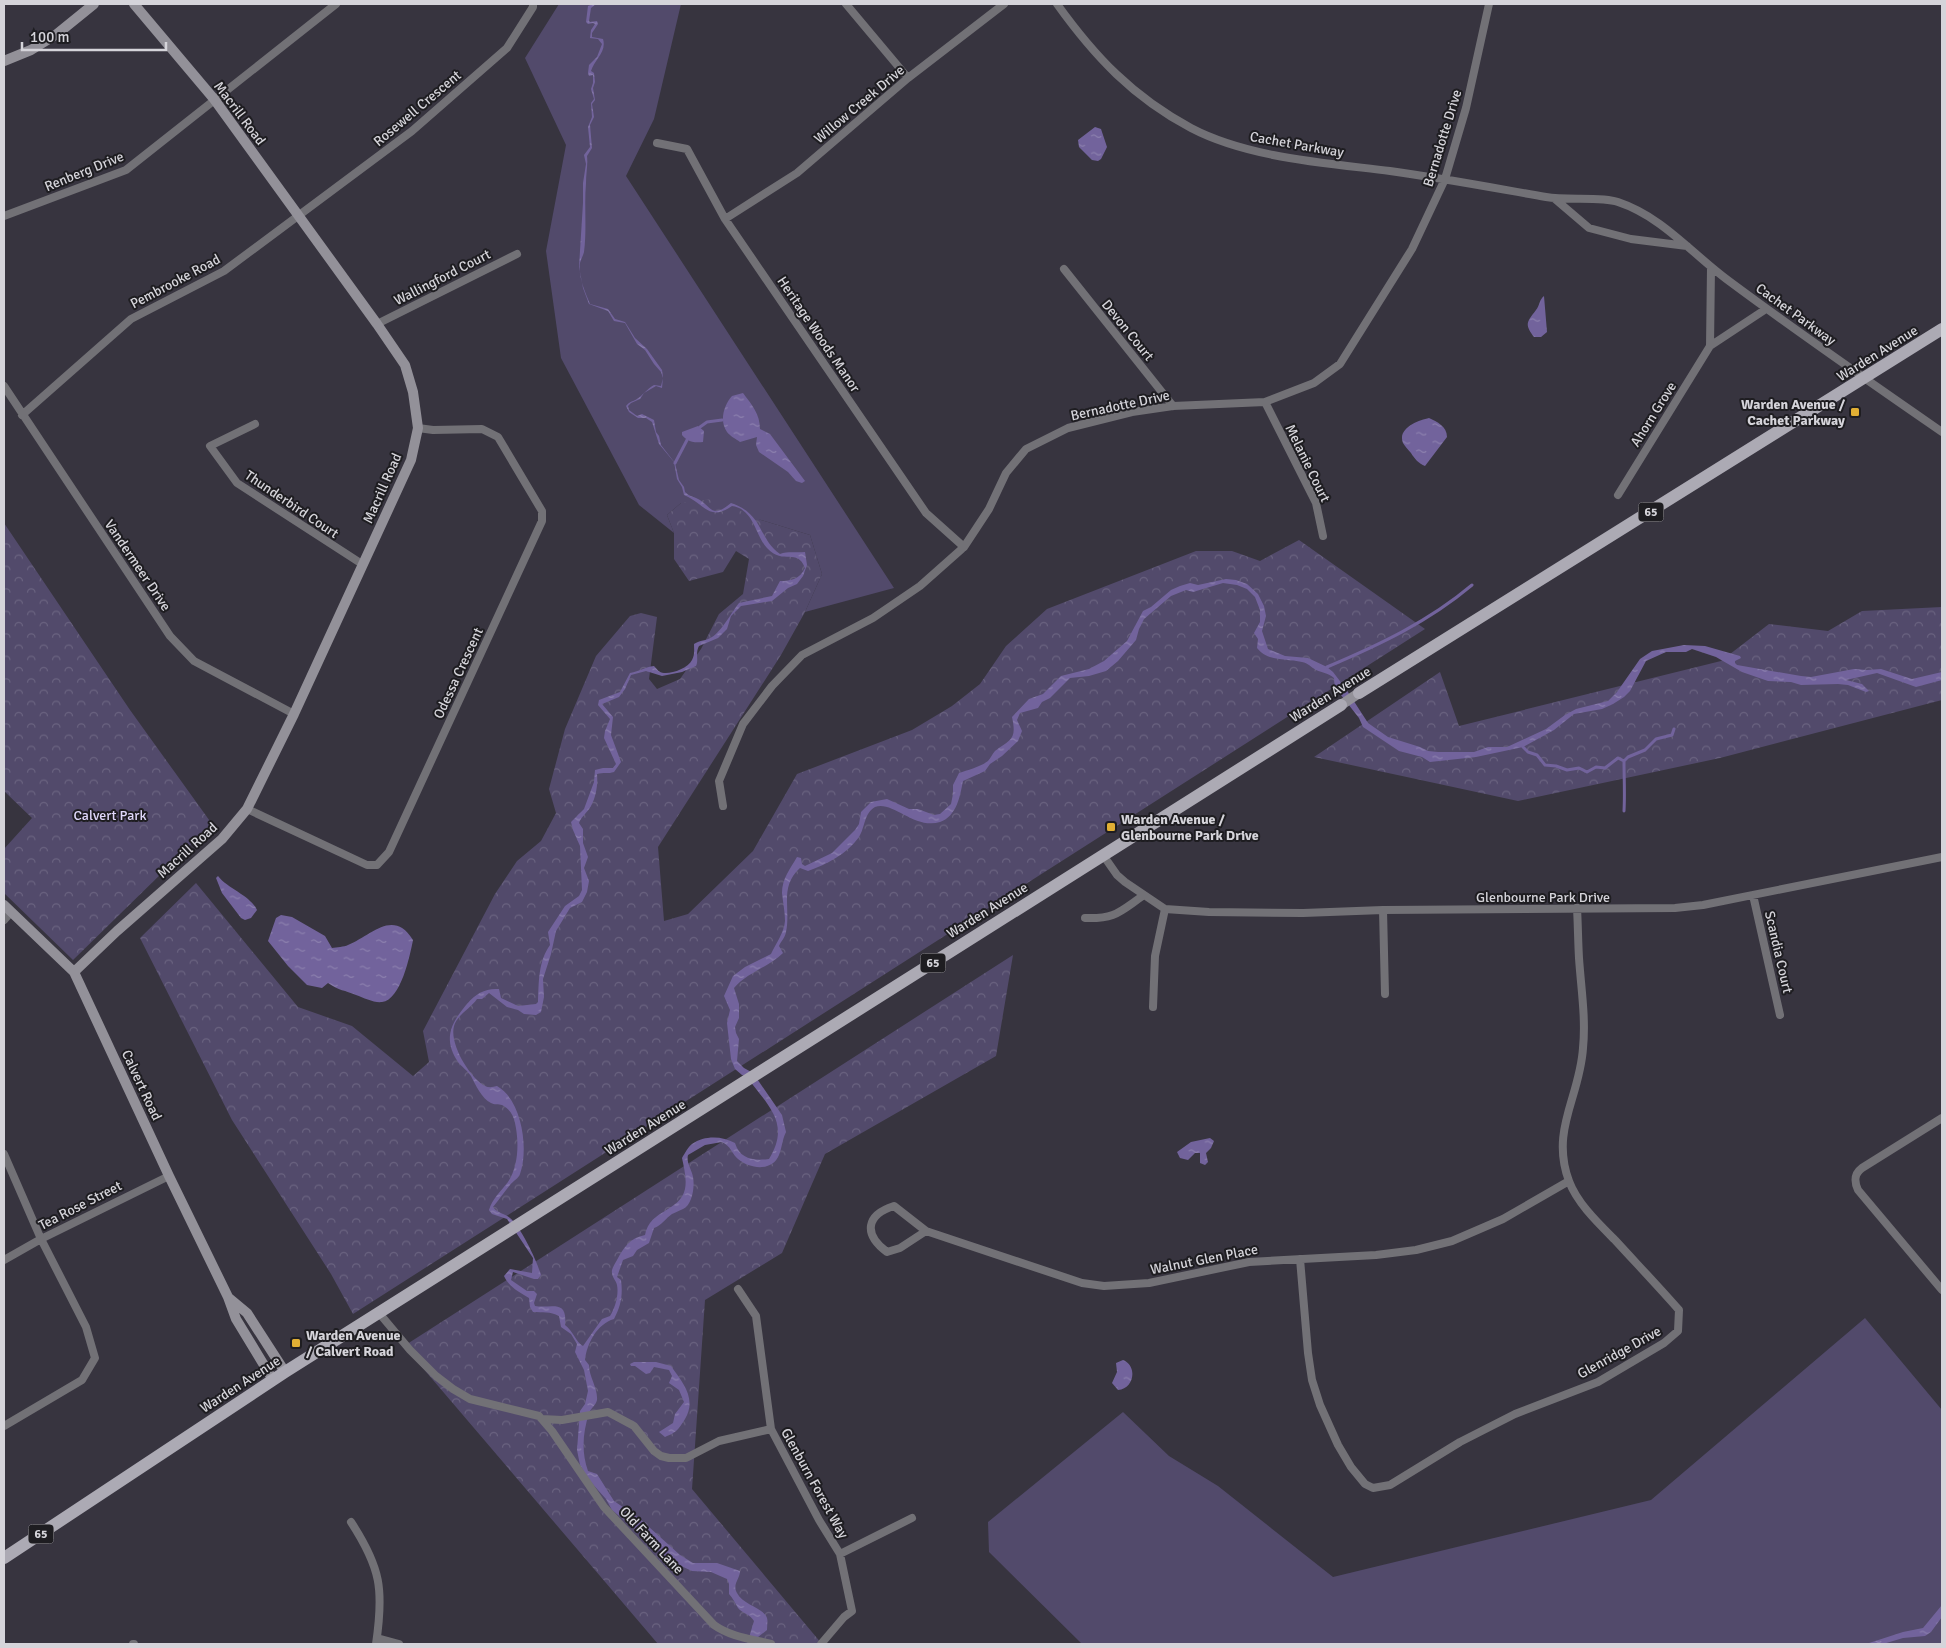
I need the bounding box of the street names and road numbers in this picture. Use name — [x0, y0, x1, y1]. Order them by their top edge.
street label: Willow Creek Drive — [811, 62, 908, 147]
street label: Rosewell Crescent — [370, 67, 465, 150]
street label: Macrill Road — [210, 78, 269, 148]
street label: Bernadotte Drive — [1420, 87, 1465, 189]
street label: Cachet Parkway — [1249, 128, 1346, 161]
street label: Renberg Drive — [42, 148, 126, 195]
street label: Wallingford Court — [391, 246, 494, 309]
street label: Pembrooke Road — [127, 251, 223, 312]
street label: Heritage Woods Manor — [774, 273, 864, 396]
street label: Cachet Parkway — [1752, 280, 1839, 349]
street label: Devon Court — [1098, 296, 1157, 364]
street label: Warden Avenue — [1834, 322, 1921, 385]
street label: Ahorn Grove — [1627, 379, 1680, 450]
street label: Bernadotte Drive — [1069, 387, 1171, 424]
street label: Melanie Court — [1281, 421, 1334, 505]
street label: Macrill Road — [359, 450, 406, 526]
street label: Thunderbird Court — [241, 467, 342, 542]
road number: 65 — [1638, 502, 1664, 522]
street label: Vandermeer Drive — [101, 516, 174, 614]
street label: Odessa Crescent — [430, 625, 487, 721]
street label: Warden Avenue — [1287, 663, 1374, 726]
street label: Macrill Road — [154, 819, 221, 882]
street label: Warden Avenue — [944, 879, 1031, 942]
street label: Glenbourne Park Drive — [1476, 889, 1610, 906]
street label: Scandia Court — [1761, 909, 1796, 995]
road number: 65 — [920, 954, 946, 972]
street label: Calvert Road — [118, 1047, 165, 1123]
street label: Warden Avenue — [602, 1096, 689, 1159]
street label: Tea Rose Street — [36, 1177, 125, 1234]
street label: Walnut Glen Place — [1149, 1241, 1259, 1278]
street label: Glenridge Drive — [1574, 1322, 1664, 1382]
street label: Warden Avenue — [197, 1352, 284, 1417]
street label: Glenburn Forest Way — [777, 1425, 852, 1542]
street label: Old Farm Lane — [616, 1503, 687, 1578]
road number: 65 — [28, 1525, 54, 1544]

